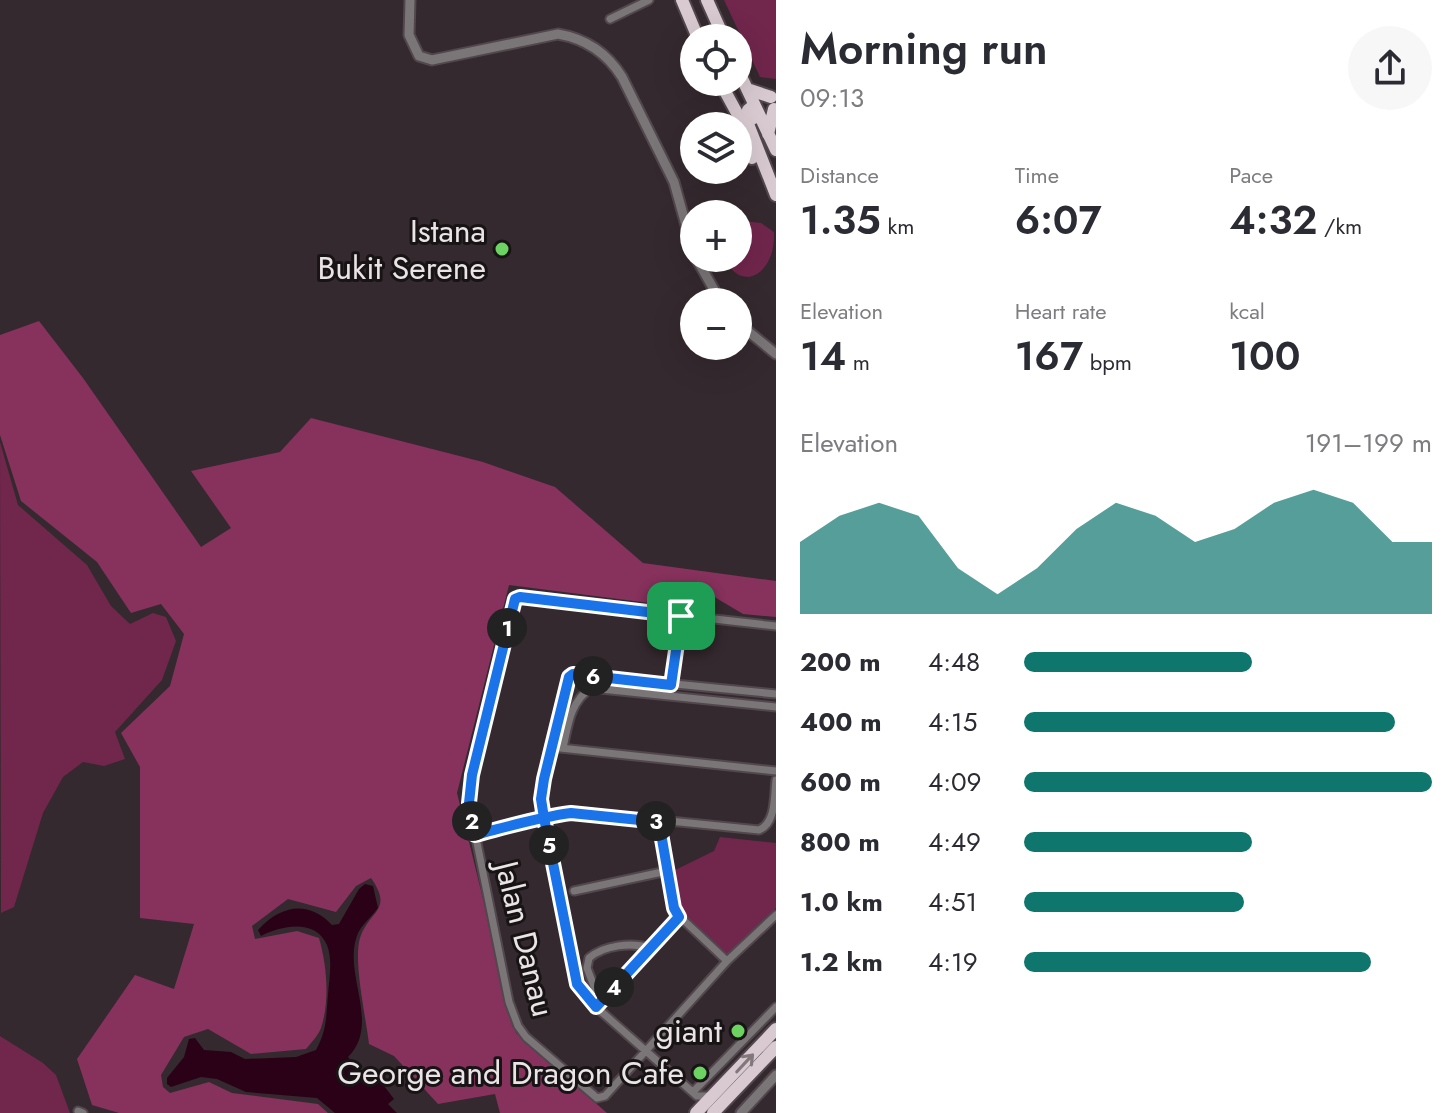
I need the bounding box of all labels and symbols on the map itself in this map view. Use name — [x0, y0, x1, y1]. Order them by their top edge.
place label: Istana Bukit Serene — [317, 208, 486, 291]
marker: Istana Bukit Serene — [493, 240, 511, 258]
pin — [647, 582, 715, 650]
pin: 1 — [487, 608, 527, 648]
pin: 6 — [573, 656, 613, 696]
pin: 2 — [452, 801, 492, 841]
pin: 3 — [636, 801, 676, 841]
pin: 5 — [529, 825, 569, 865]
street label: Jalan Danau — [483, 853, 566, 1021]
pin: 4 — [594, 967, 634, 1007]
place label: giant — [656, 1008, 722, 1054]
marker: giant — [729, 1022, 747, 1040]
place label: George and Dragon Cafe — [337, 1050, 684, 1096]
one-way arrow — [735, 1053, 753, 1073]
marker: George and Dragon Cafe — [691, 1064, 709, 1082]

